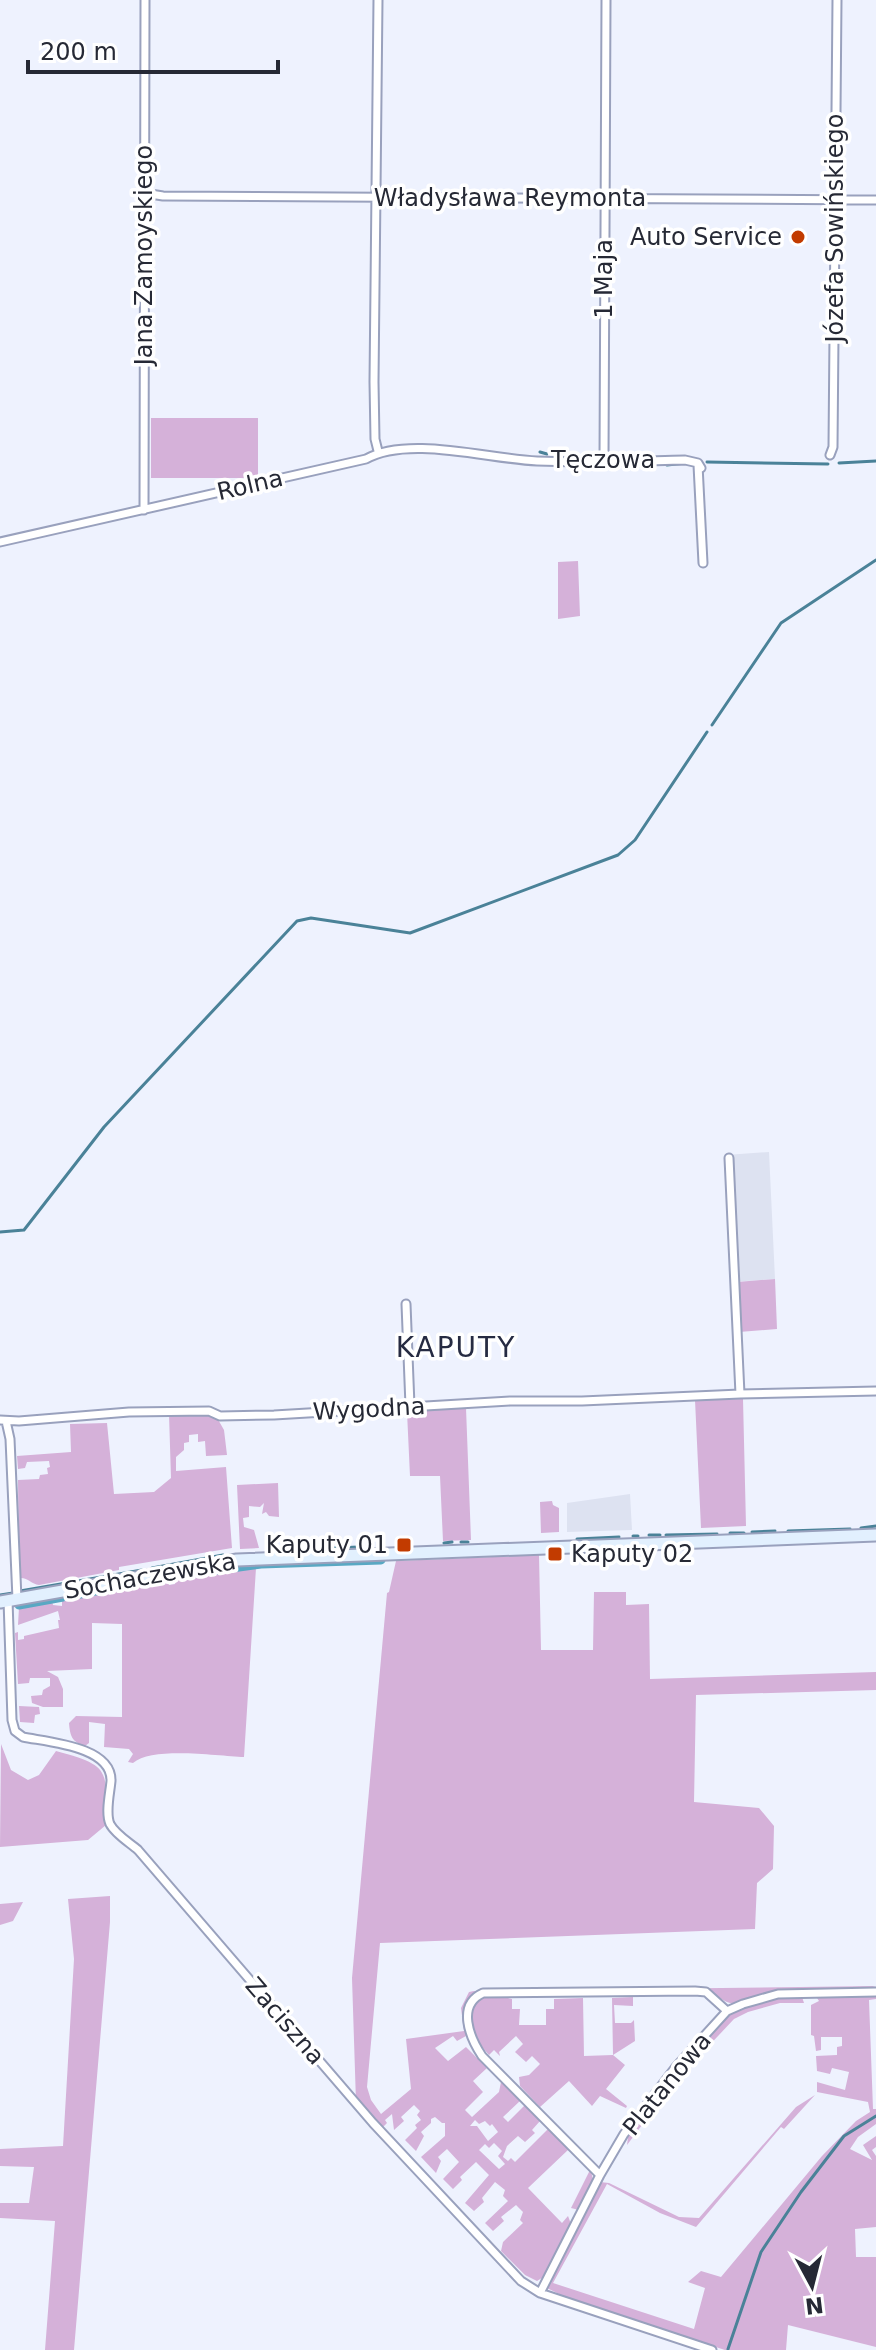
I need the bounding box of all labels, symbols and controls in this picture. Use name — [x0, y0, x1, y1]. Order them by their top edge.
scale bar — [28, 24, 278, 74]
text: 200 m — [40, 38, 117, 66]
street label: Józefa Sowińskiego — [821, 113, 849, 345]
street label: Jana Zamoyskiego — [130, 145, 158, 367]
street label: Władysława Reymonta — [374, 184, 646, 212]
place label: Auto Service — [630, 223, 782, 251]
marker: Auto Service — [789, 228, 807, 246]
street label: 1 Maja — [590, 239, 618, 319]
street label: Tęczowa — [550, 446, 655, 474]
street label: Rolna — [214, 464, 286, 506]
district label: KAPUTY — [396, 1331, 516, 1364]
street label: Wygodna — [312, 1392, 426, 1426]
place label: Kaputy 01 — [266, 1531, 388, 1559]
marker: Kaputy 01 — [395, 1536, 413, 1554]
place label: Kaputy 02 — [571, 1540, 693, 1568]
marker: Kaputy 02 — [546, 1545, 564, 1563]
street label: Sochaczewska — [62, 1547, 238, 1605]
street label: Zaciszna — [240, 1972, 330, 2070]
street label: Platanowa — [617, 2027, 717, 2141]
north arrow — [772, 2246, 852, 2326]
text: N — [804, 2292, 825, 2319]

